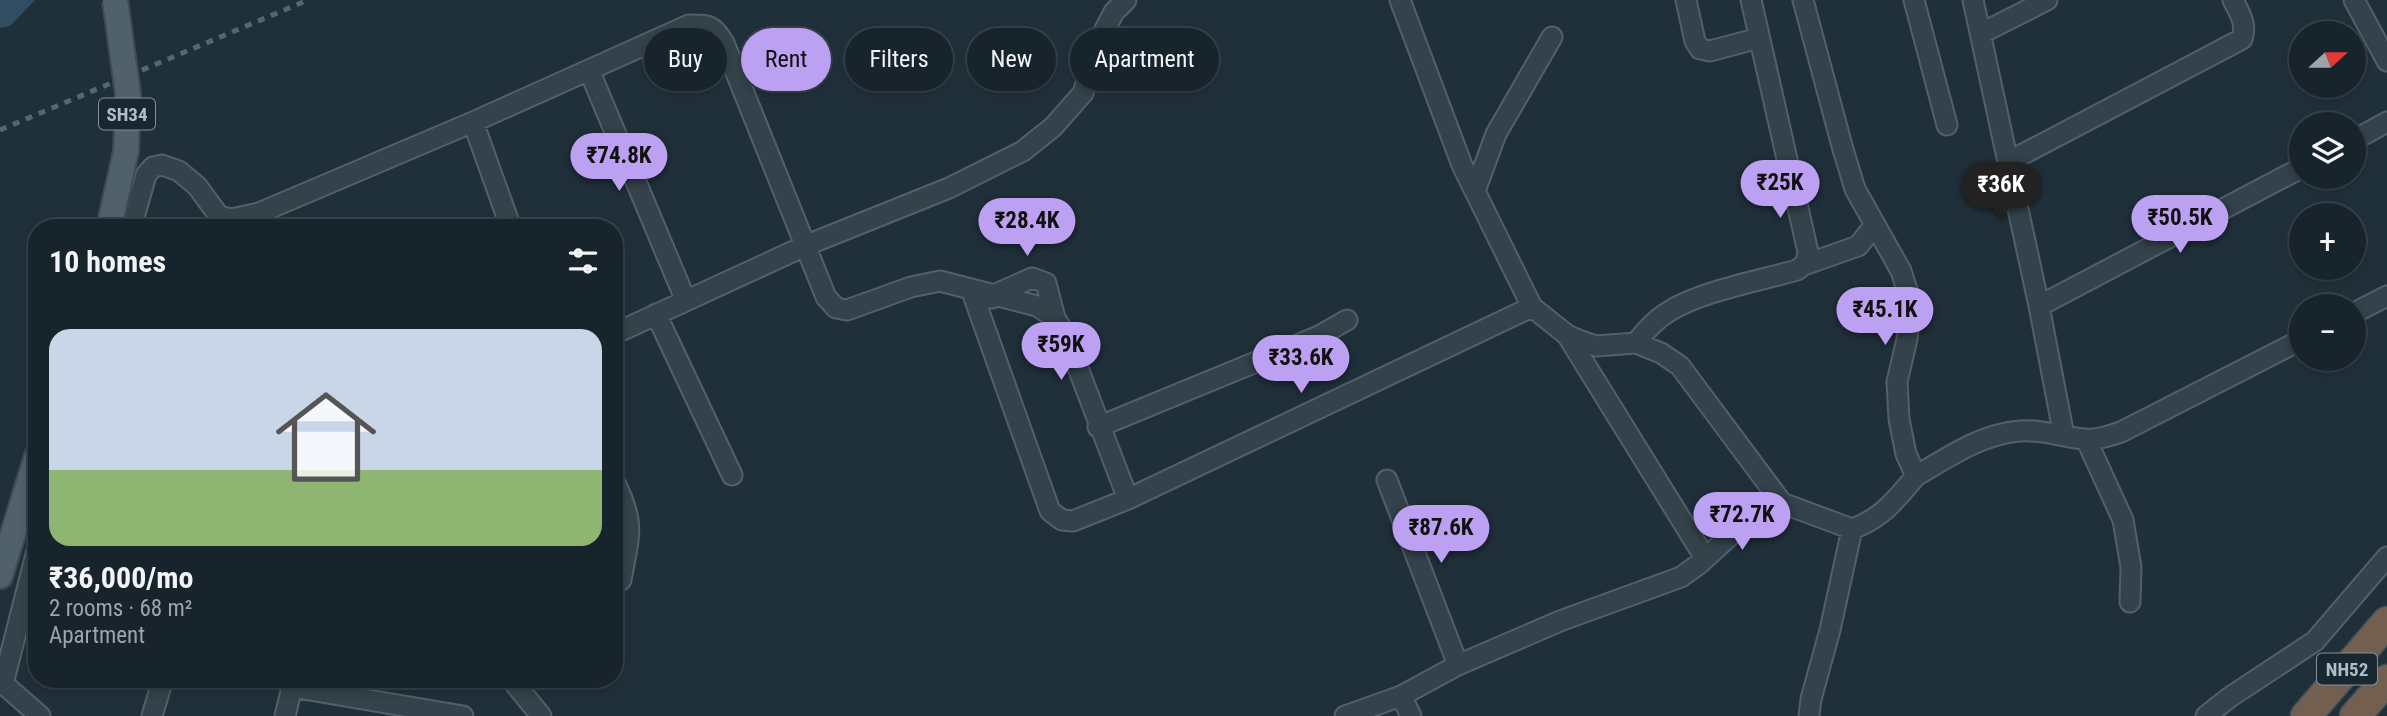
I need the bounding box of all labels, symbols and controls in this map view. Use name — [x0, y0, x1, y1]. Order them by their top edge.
north arrow — [2289, 21, 2366, 98]
map controls — [2289, 21, 2366, 371]
chip: Buy — [644, 28, 727, 91]
chip: Rent — [741, 28, 831, 91]
chip: Filters — [845, 28, 953, 91]
chip: New — [967, 28, 1056, 91]
chip: Apartment — [1070, 28, 1219, 91]
road number: SH34 — [99, 98, 155, 130]
button: layers — [2289, 112, 2366, 189]
pin: ₹74.8K — [562, 134, 676, 193]
text: ₹74.8K — [586, 142, 652, 169]
pin: ₹25K — [1739, 160, 1821, 220]
pin: ₹36K — [1960, 162, 2042, 222]
text: ₹25K — [1757, 169, 1803, 196]
text: ₹36K — [1978, 171, 2024, 198]
pin: ₹50.5K — [2123, 196, 2237, 255]
pin: ₹28.4K — [970, 198, 1084, 258]
button: + — [2289, 203, 2366, 280]
text: ₹50.5K — [2147, 204, 2213, 231]
text: ₹28.4K — [994, 207, 1060, 234]
icon: filters — [564, 242, 602, 280]
text: 10 homes — [49, 244, 166, 279]
pin: ₹45.1K — [1828, 288, 1942, 347]
button: − — [2289, 294, 2366, 371]
text: ₹45.1K — [1852, 296, 1918, 323]
pin: ₹59K — [1020, 322, 1102, 382]
text: ₹59K — [1038, 331, 1084, 358]
pin: ₹33.6K — [1244, 336, 1358, 395]
text: ₹33.6K — [1268, 344, 1334, 371]
icon: home — [263, 374, 389, 500]
pin: ₹72.7K — [1685, 492, 1799, 552]
text: ₹72.7K — [1709, 501, 1775, 528]
pin: ₹87.6K — [1384, 505, 1498, 565]
text: ₹87.6K — [1408, 514, 1474, 541]
text: ₹36,000/mo — [49, 560, 193, 595]
text: 2 rooms · 68 m² — [49, 595, 192, 622]
text: Apartment — [49, 622, 145, 649]
road number: NH52 — [2317, 654, 2377, 684]

